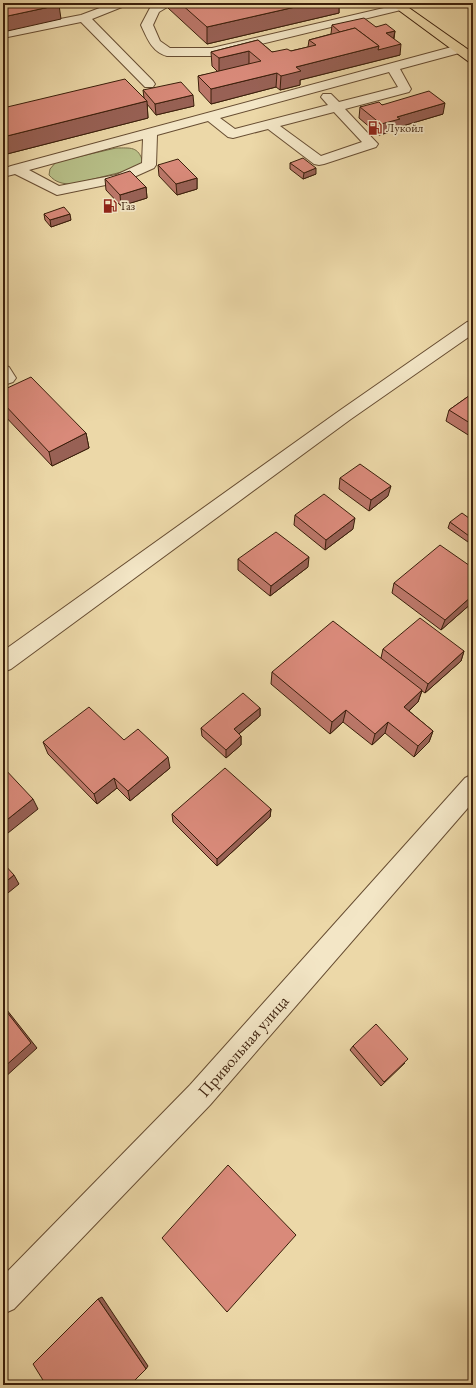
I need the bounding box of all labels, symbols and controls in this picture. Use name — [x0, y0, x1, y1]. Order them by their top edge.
fuel station icon: Лукойл — [367, 120, 383, 136]
place label: Лукойл — [386, 120, 424, 136]
fuel station icon: Газ — [102, 198, 118, 214]
place label: Газ — [121, 198, 136, 214]
street label: Привольная улица — [193, 990, 293, 1102]

